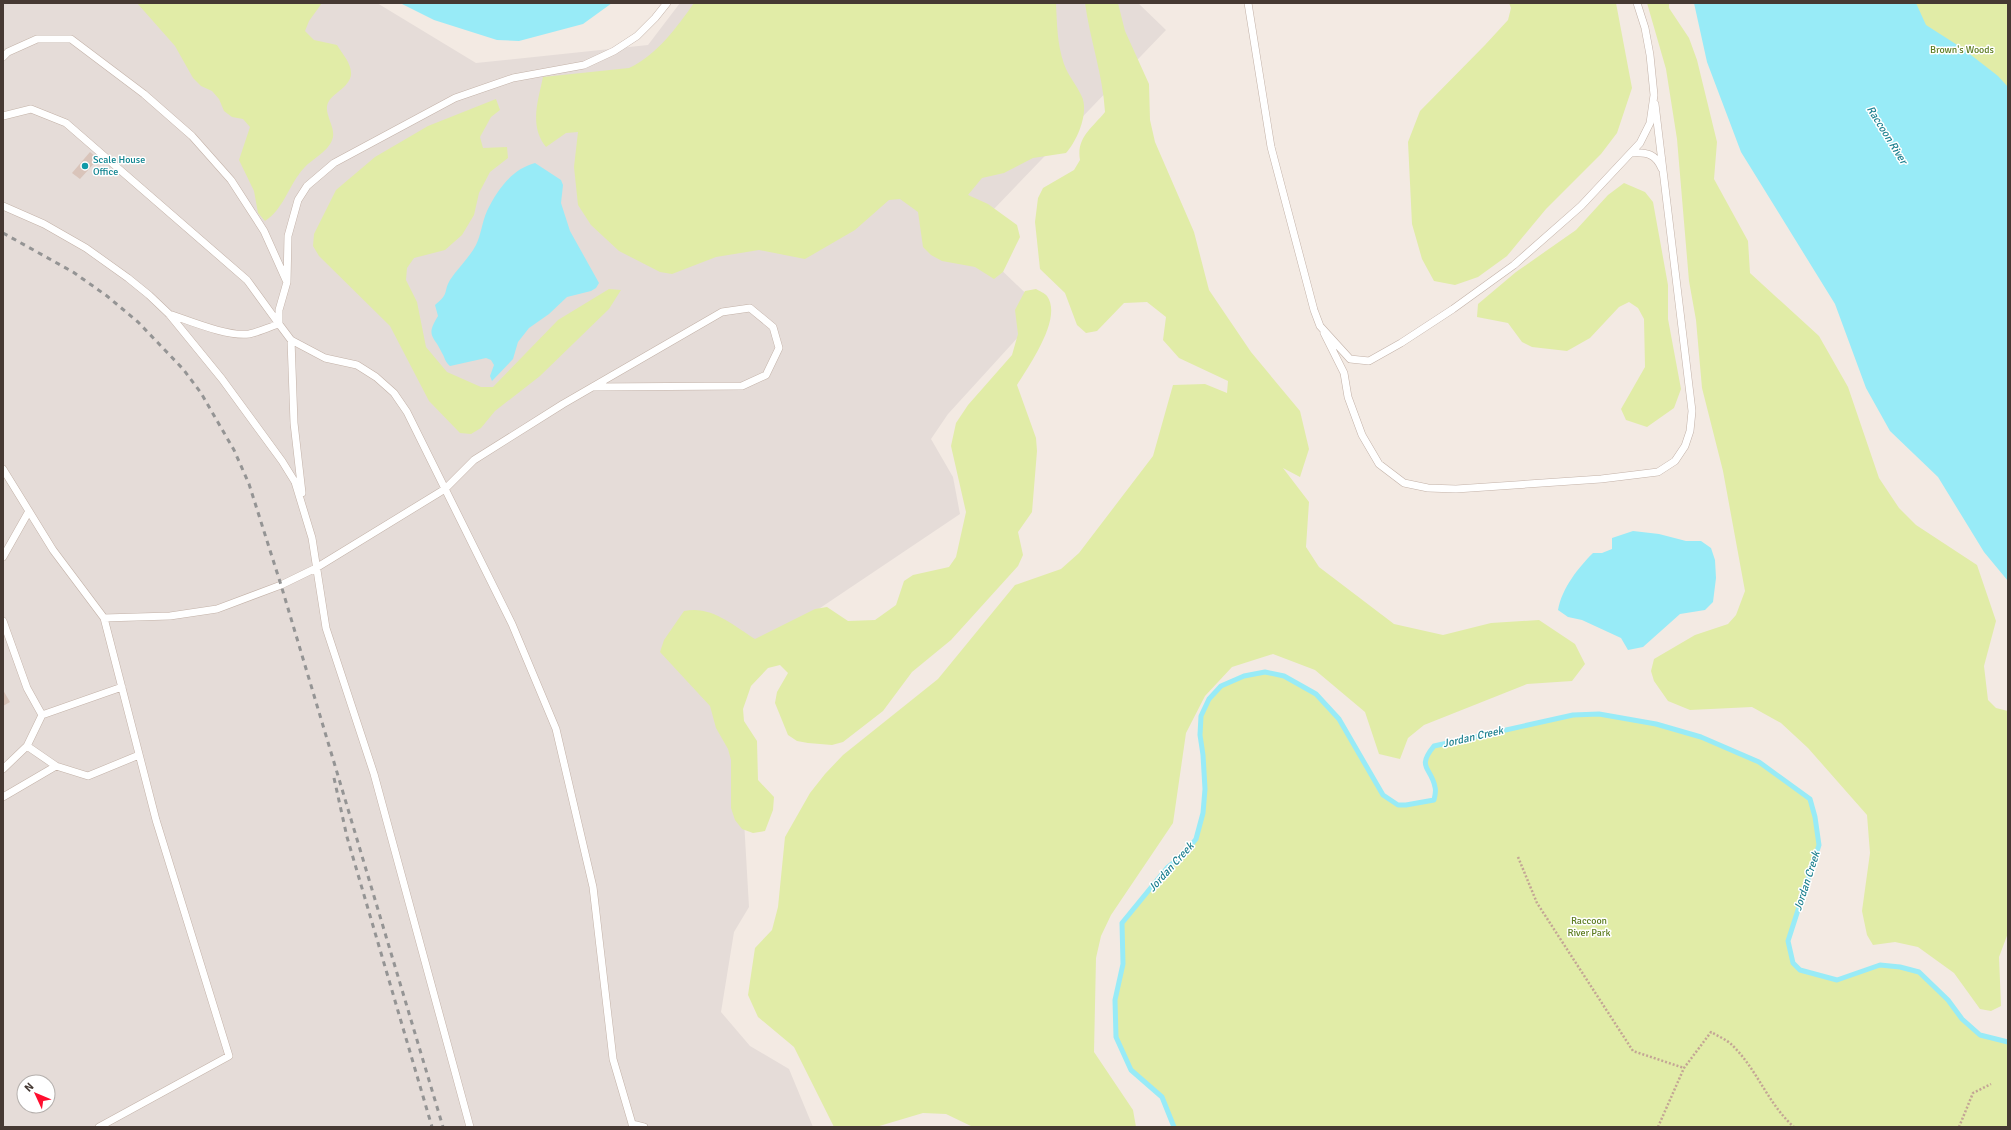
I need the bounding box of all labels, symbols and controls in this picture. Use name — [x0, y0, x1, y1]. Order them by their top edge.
park label: Brown's Woods — [1930, 44, 1995, 56]
water label: Raccoon River — [1864, 104, 1911, 168]
place label: Scale House Office — [93, 154, 145, 178]
marker: Scale House Office — [80, 161, 90, 171]
water label: Jordan Creek — [1442, 723, 1506, 750]
water label: Jordan Creek — [1146, 839, 1197, 894]
water label: Jordan Creek — [1791, 848, 1823, 912]
park label: Raccoon River Park — [1567, 915, 1611, 939]
north arrow — [16, 1074, 56, 1114]
text: N — [22, 1080, 37, 1095]

